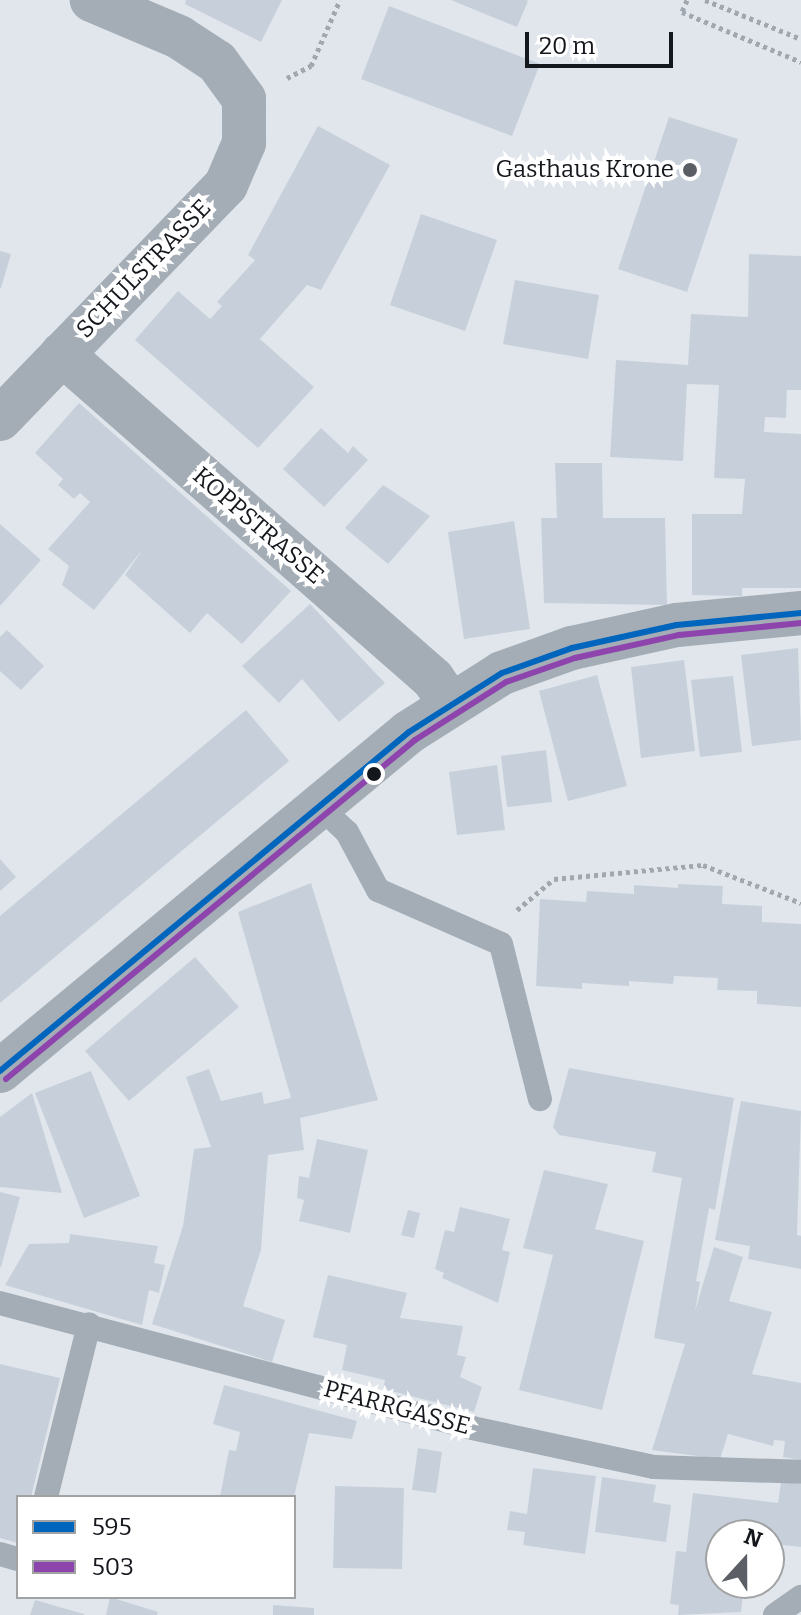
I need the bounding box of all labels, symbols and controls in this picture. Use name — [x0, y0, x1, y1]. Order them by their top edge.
scale bar — [529, 16, 677, 66]
text: 20 m — [539, 32, 595, 60]
place label: Gasthaus Krone — [496, 156, 674, 184]
marker: Gasthaus Krone — [681, 161, 699, 179]
street label: SCHULSTRASSE — [71, 194, 217, 344]
street label: KOPPSTRASSE — [187, 461, 329, 591]
unlabelled marker — [366, 766, 382, 782]
street label: PFARRGASSE — [321, 1375, 473, 1441]
legend — [16, 1495, 296, 1599]
text: 595 — [92, 1513, 131, 1541]
north arrow — [705, 1519, 785, 1599]
text: N — [740, 1522, 766, 1554]
text: 503 — [92, 1553, 134, 1581]

